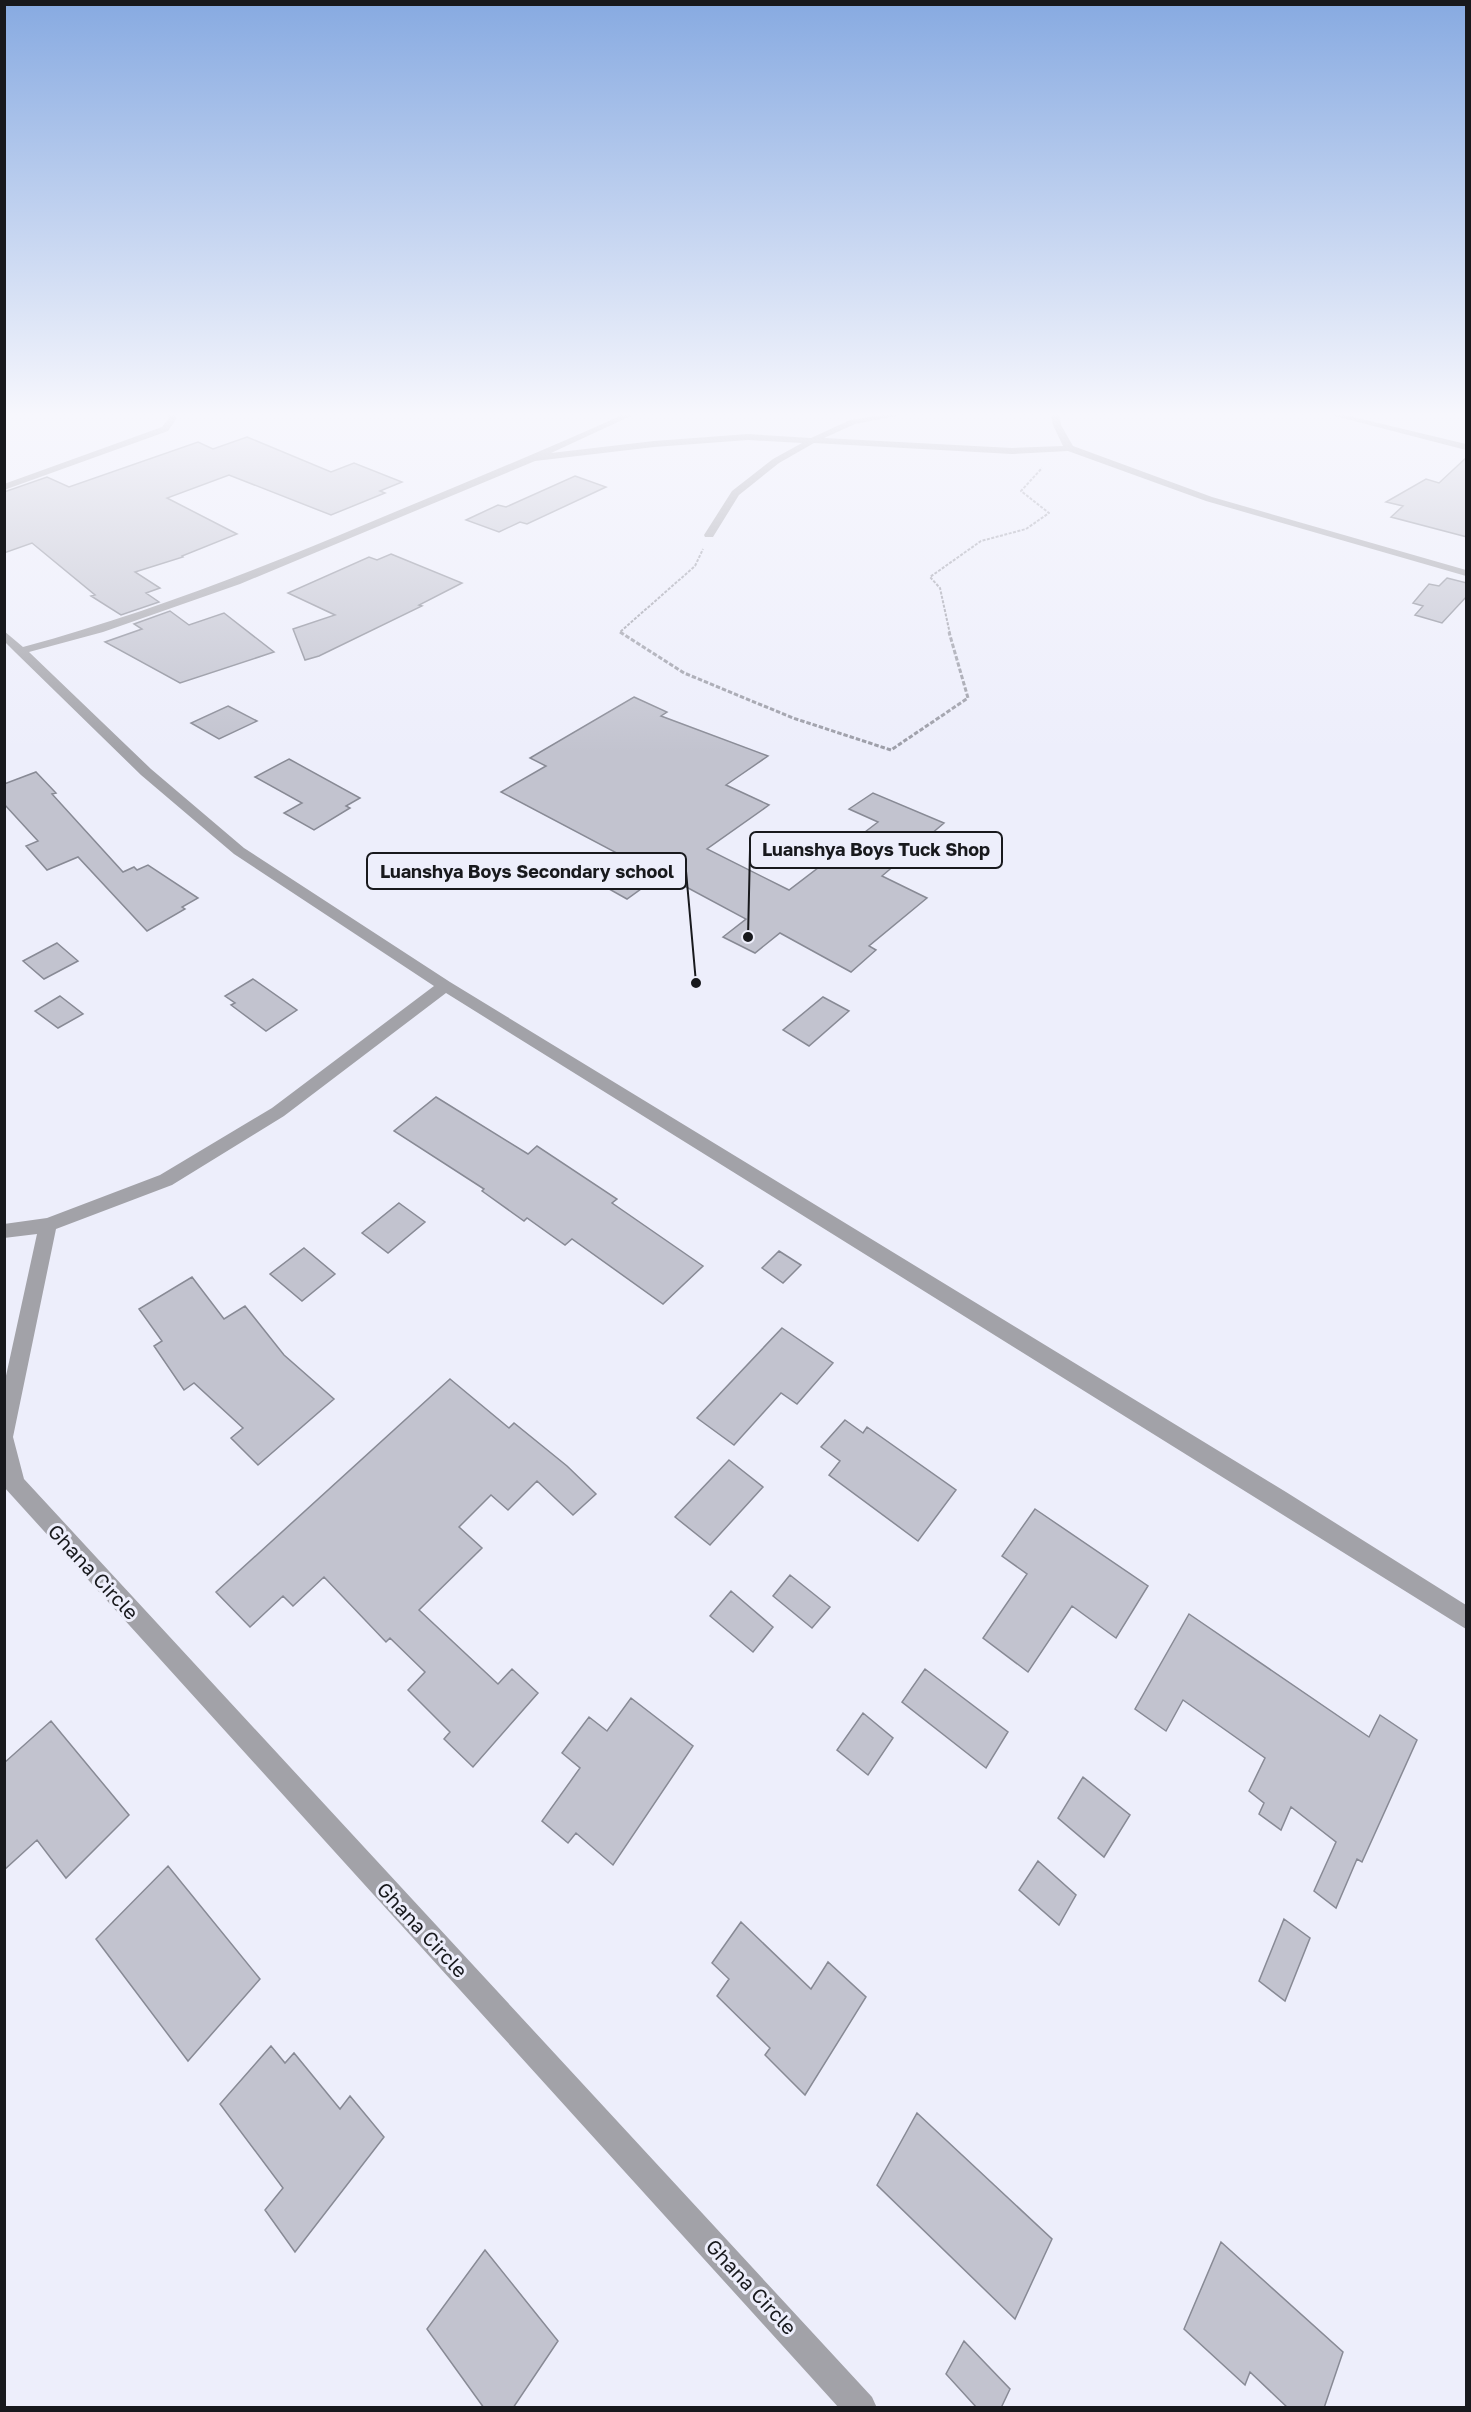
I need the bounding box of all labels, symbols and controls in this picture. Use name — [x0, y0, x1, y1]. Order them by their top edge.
callout: Luanshya Boys Tuck Shop — [750, 832, 1002, 868]
text: Luanshya Boys Tuck Shop — [762, 838, 990, 860]
callout: Luanshya Boys Secondary school — [367, 853, 686, 889]
text: Luanshya Boys Secondary school — [380, 860, 674, 882]
street label: Ghana Circle — [44, 1519, 144, 1624]
street label: Ghana Circle — [373, 1877, 473, 1982]
street label: Ghana Circle — [702, 2234, 802, 2339]

